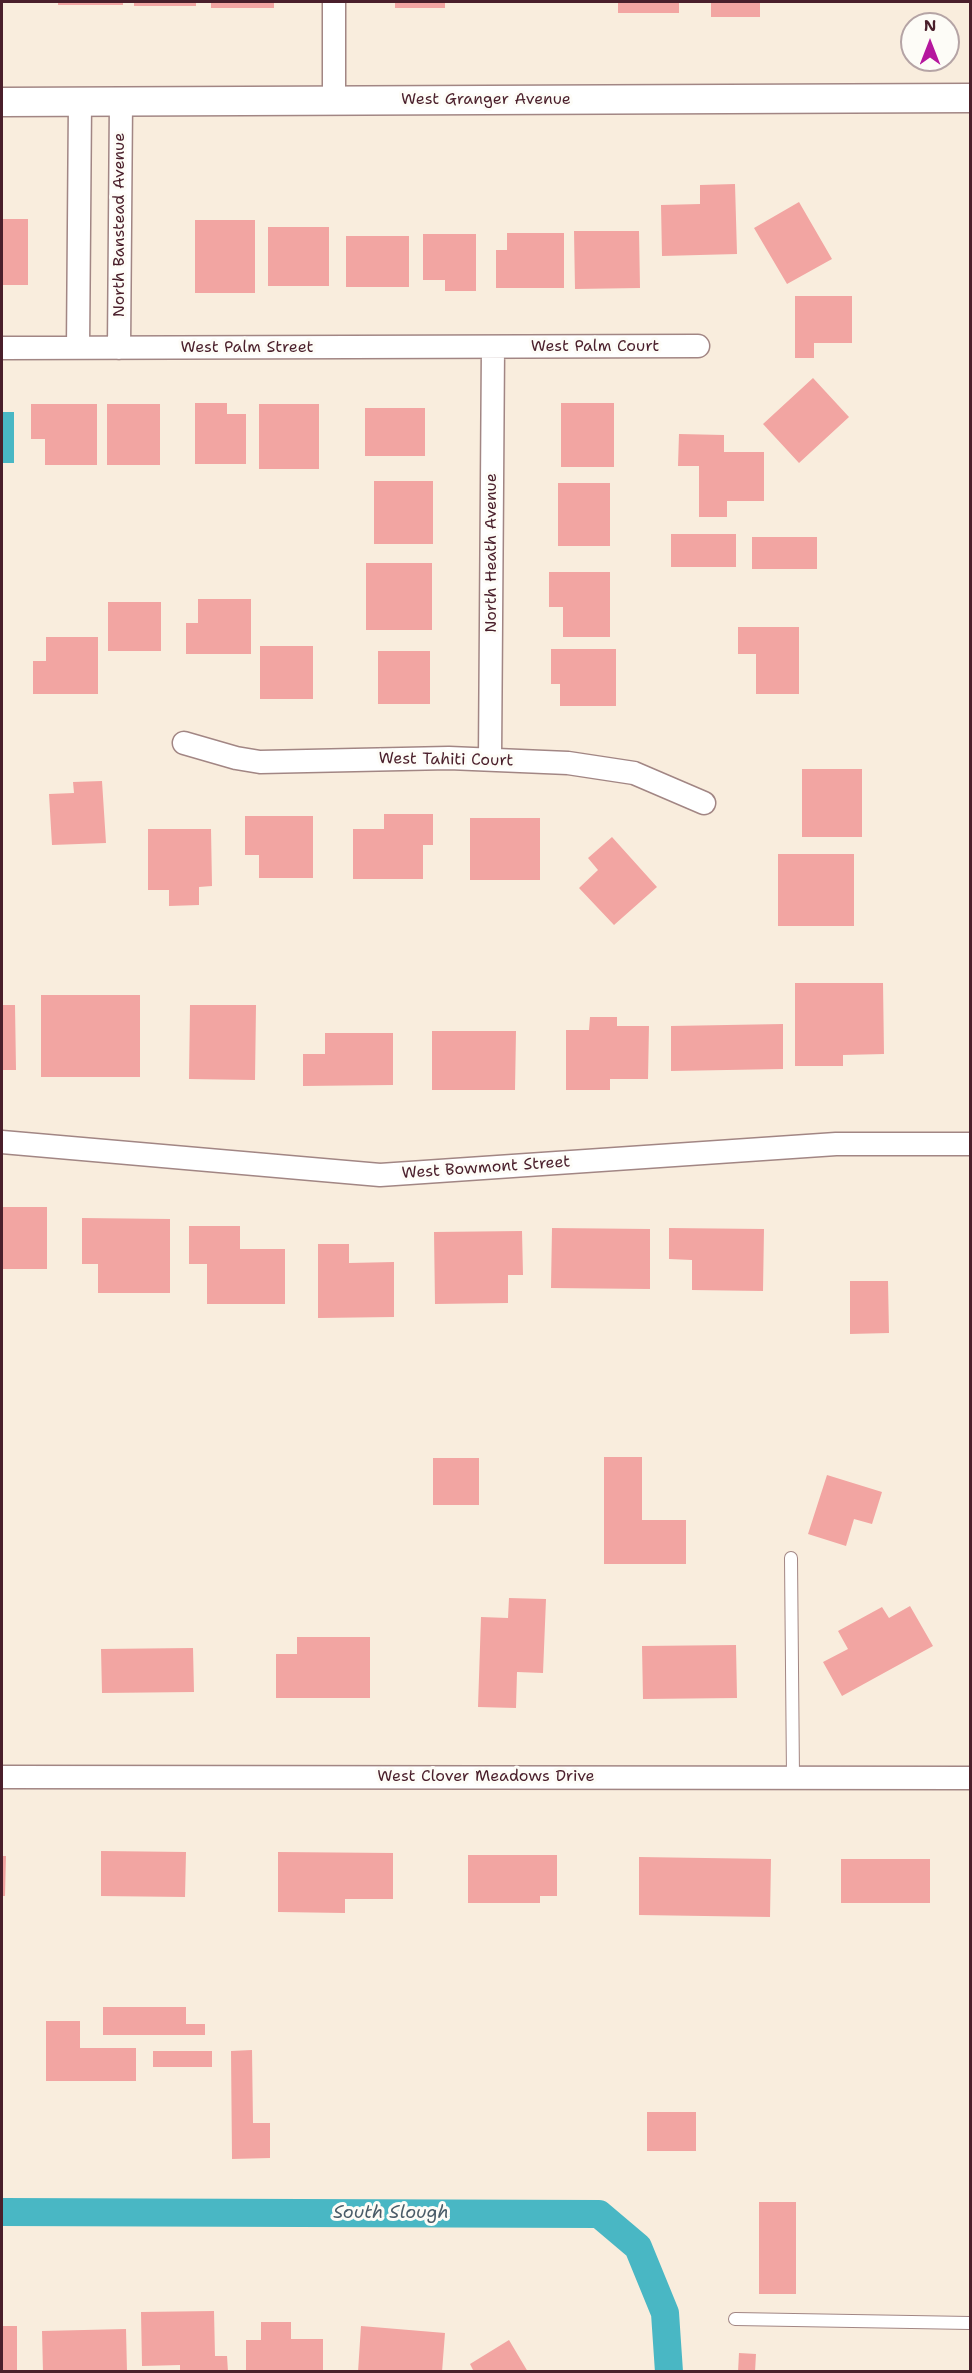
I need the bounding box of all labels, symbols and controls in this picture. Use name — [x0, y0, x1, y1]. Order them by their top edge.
north arrow — [900, 12, 960, 72]
text: N — [924, 15, 936, 36]
street label: West Granger Avenue — [401, 90, 571, 110]
street label: North Banstead Avenue — [110, 133, 130, 317]
street label: West Palm Court — [531, 337, 659, 357]
street label: West Palm Street — [180, 338, 314, 358]
street label: North Heath Avenue — [482, 473, 502, 633]
street label: West Tahiti Court — [379, 749, 513, 771]
street label: West Bowmont Street — [401, 1153, 571, 1183]
street label: West Clover Meadows Drive — [377, 1767, 595, 1787]
water label: South Slough — [333, 2202, 449, 2224]

